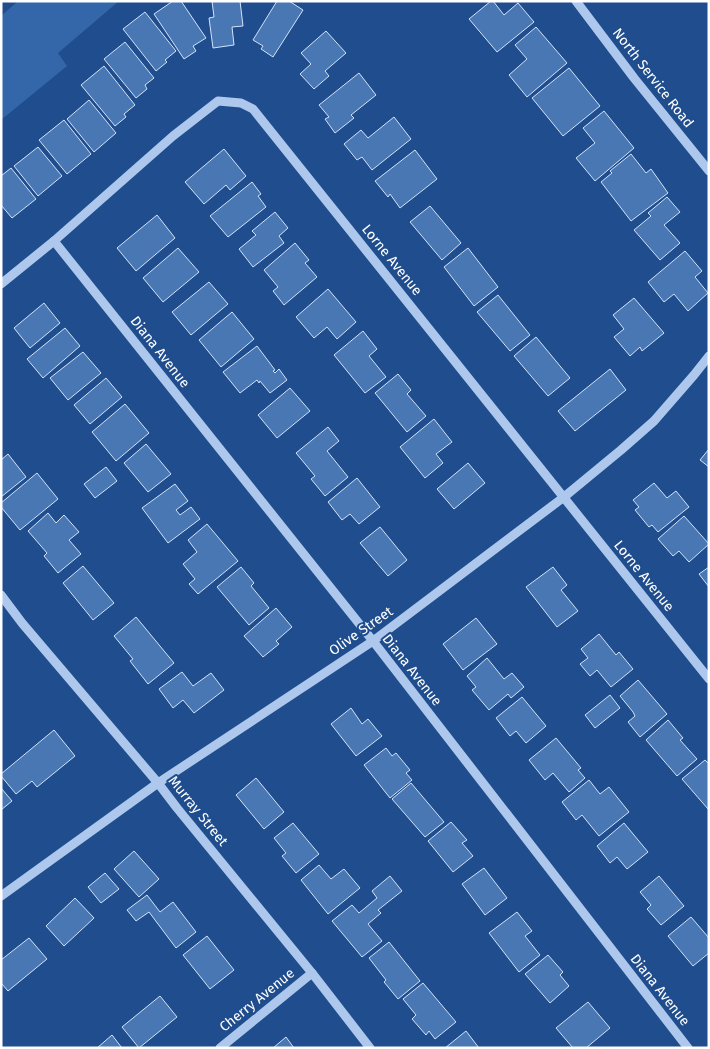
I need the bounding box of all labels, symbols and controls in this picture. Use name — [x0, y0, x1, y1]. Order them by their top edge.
street label: North Service Road — [609, 25, 697, 131]
street label: Lorne Avenue — [358, 221, 426, 299]
street label: Diana Avenue — [127, 313, 193, 391]
street label: Lorne Avenue — [610, 537, 678, 615]
street label: Olive Street — [326, 602, 397, 659]
street label: Diana Avenue — [379, 631, 445, 709]
street label: Murray Street — [165, 772, 232, 850]
street label: Diana Avenue — [627, 951, 693, 1029]
street label: Cherry Avenue — [216, 965, 298, 1035]

